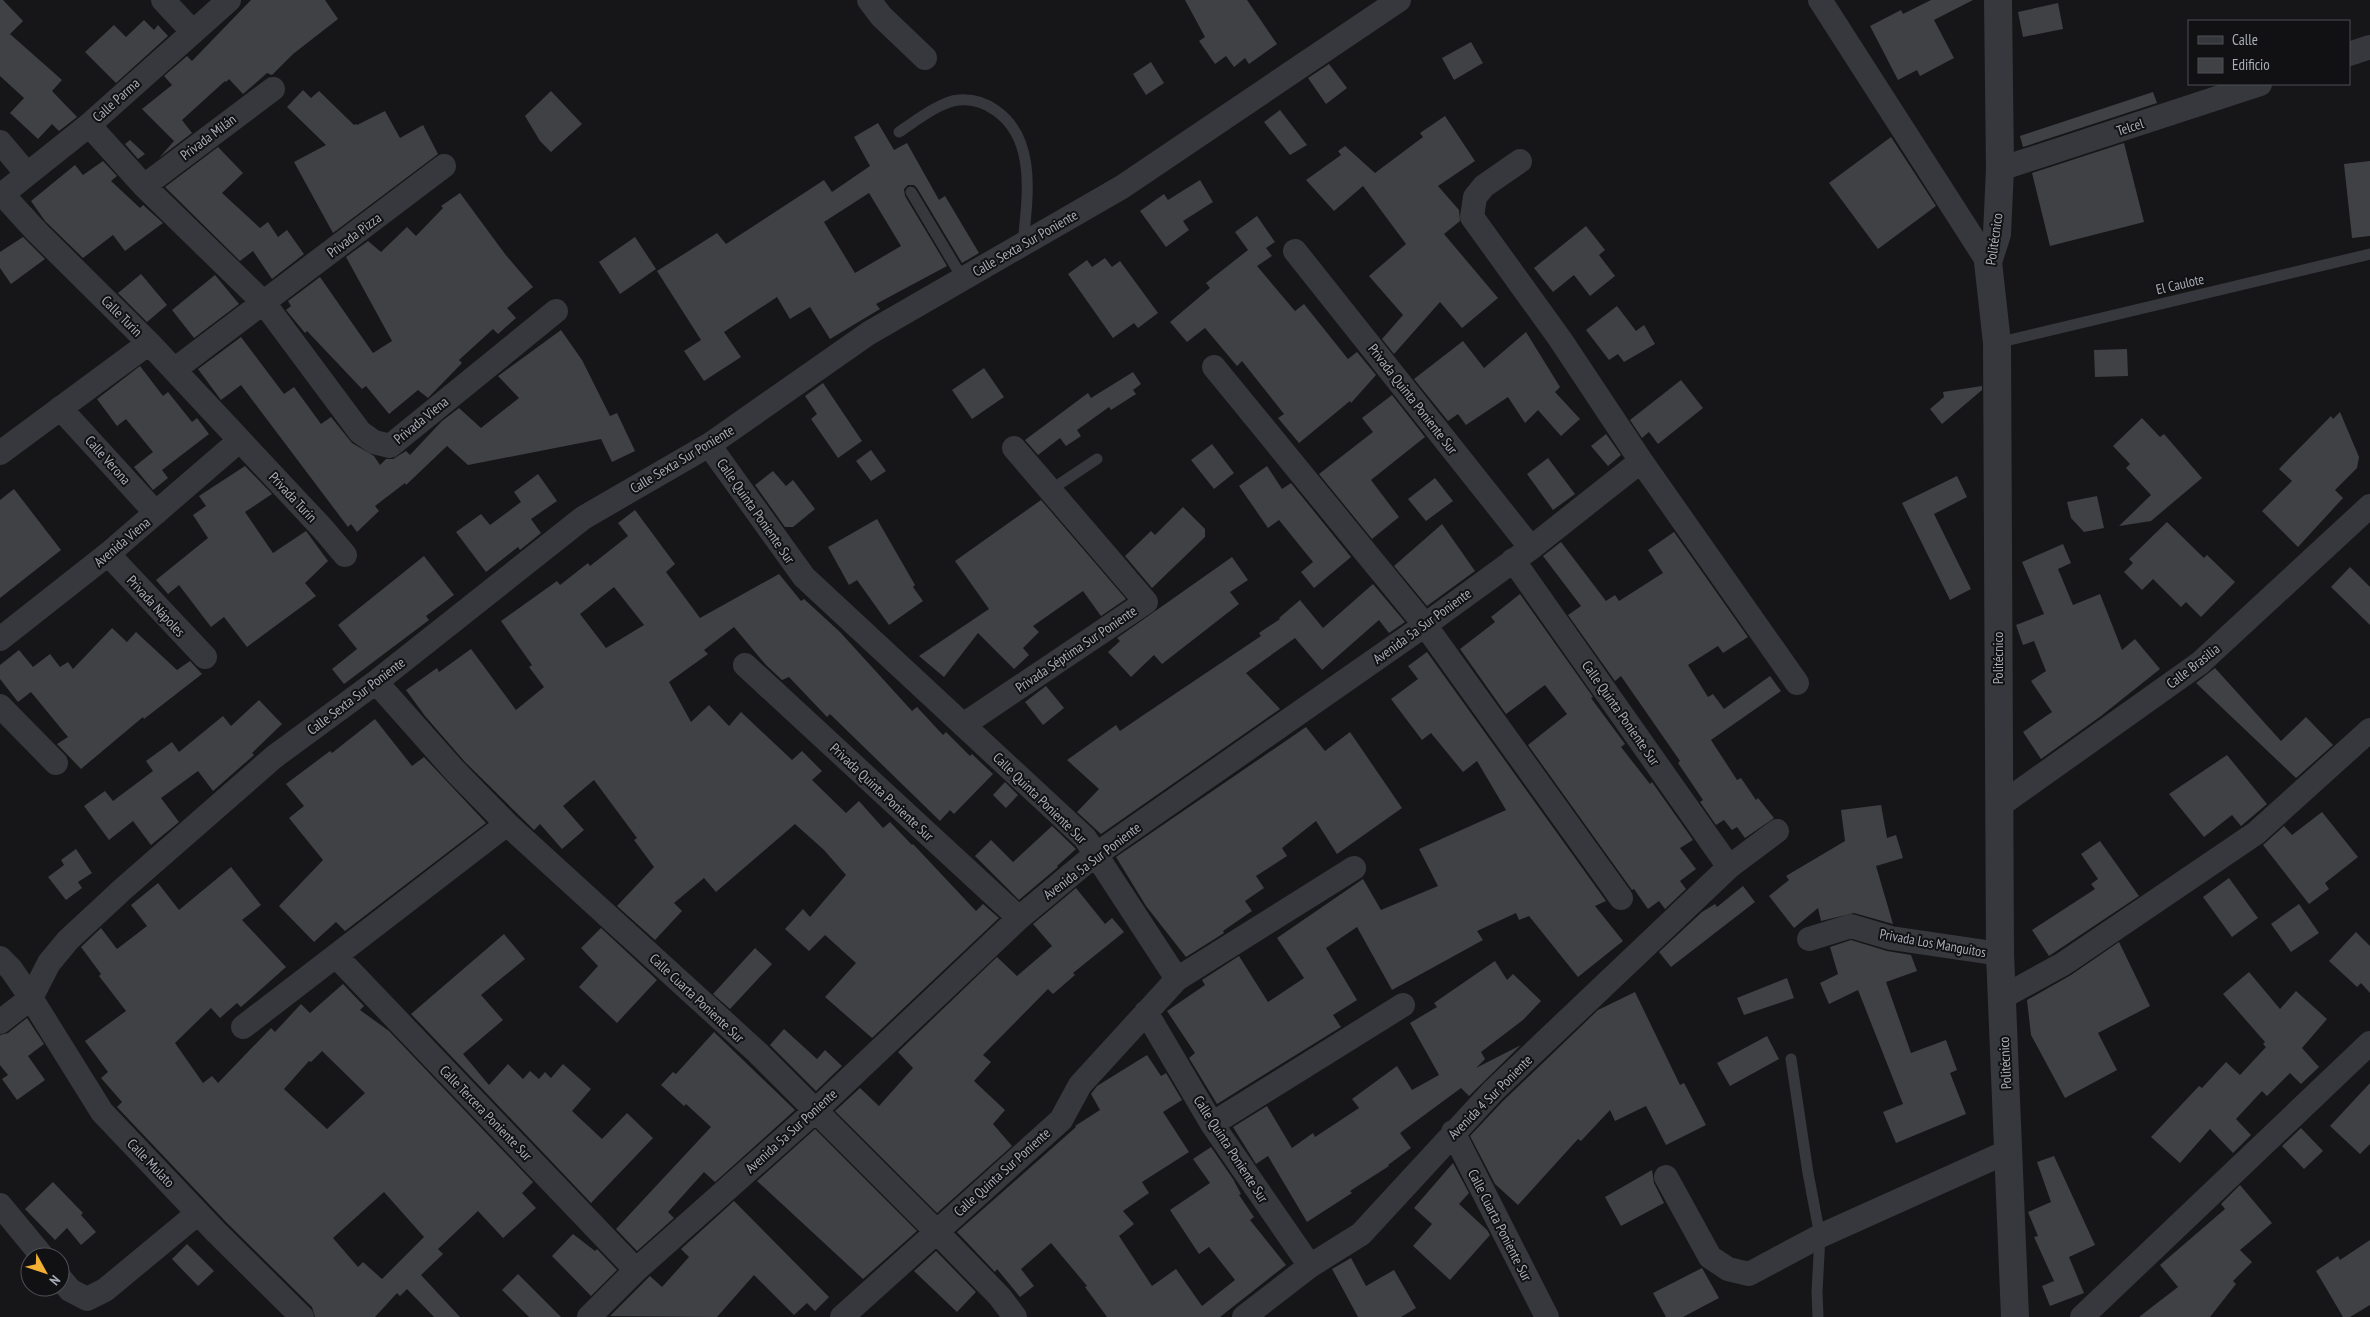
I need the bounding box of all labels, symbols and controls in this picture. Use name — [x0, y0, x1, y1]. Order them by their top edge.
legend — [2188, 20, 2350, 85]
text: Calle — [2232, 30, 2258, 49]
text: Edificio — [2232, 55, 2270, 74]
street label: Calle Parma — [89, 74, 143, 126]
street label: Privada Milán — [176, 110, 240, 164]
street label: Telcel — [2114, 114, 2147, 140]
street label: Calle Sexta Sur Poniente — [969, 206, 1081, 280]
street label: Privada Pizza — [323, 209, 385, 261]
street label: Politécnico — [1981, 212, 2007, 266]
street label: El Caulote — [2154, 270, 2206, 298]
street label: Calle Turin — [98, 292, 146, 340]
street label: Privada Quinta Poniente Sur — [1364, 340, 1462, 458]
street label: Privada Viena — [390, 392, 452, 448]
street label: Calle Sexta Sur Poniente — [627, 421, 738, 497]
street label: Calle Verona — [81, 432, 135, 488]
street label: Calle Quinta Poniente Sur — [713, 455, 799, 567]
street label: Privada Turin — [265, 468, 321, 526]
street label: Avenida Viena — [90, 513, 154, 571]
street label: Privada Nápoles — [123, 572, 189, 641]
street label: Avenida 5a Sur Poniente — [1369, 584, 1475, 668]
street label: Privada Séptima Sur Poniente — [1012, 602, 1140, 696]
street label: Politécnico — [1989, 632, 2007, 684]
street label: Calle Brasilia — [2163, 640, 2223, 692]
street label: Calle Sexta Sur Poniente — [303, 653, 409, 739]
street label: Calle Quinta Poniente Sur — [1578, 657, 1664, 769]
street label: Privada Quinta Poniente Sur — [826, 739, 938, 845]
street label: Calle Quinta Poniente Sur — [989, 748, 1091, 848]
street label: Avenida 5a Sur Poniente — [1040, 818, 1145, 904]
street label: Privada Los Manguitos — [1878, 925, 1988, 961]
street label: Calle Cuarta Poniente Sur — [646, 949, 748, 1047]
street label: Politécnico — [1995, 1036, 2015, 1090]
street label: Avenida 4 Sur Poniente — [1444, 1051, 1536, 1143]
street label: Calle Tercera Poniente Sur — [436, 1062, 536, 1165]
street label: Avenida 5a Sur Poniente — [741, 1085, 841, 1177]
street label: Calle Quinta Poniente Sur — [1190, 1092, 1272, 1206]
street label: Calle Quinta Sur Poniente — [950, 1124, 1054, 1220]
street label: Calle Mulato — [123, 1135, 179, 1191]
street label: Calle Cuarta Poniente Sur — [1464, 1166, 1536, 1284]
north arrow — [20, 1247, 70, 1297]
text: N — [46, 1272, 64, 1289]

